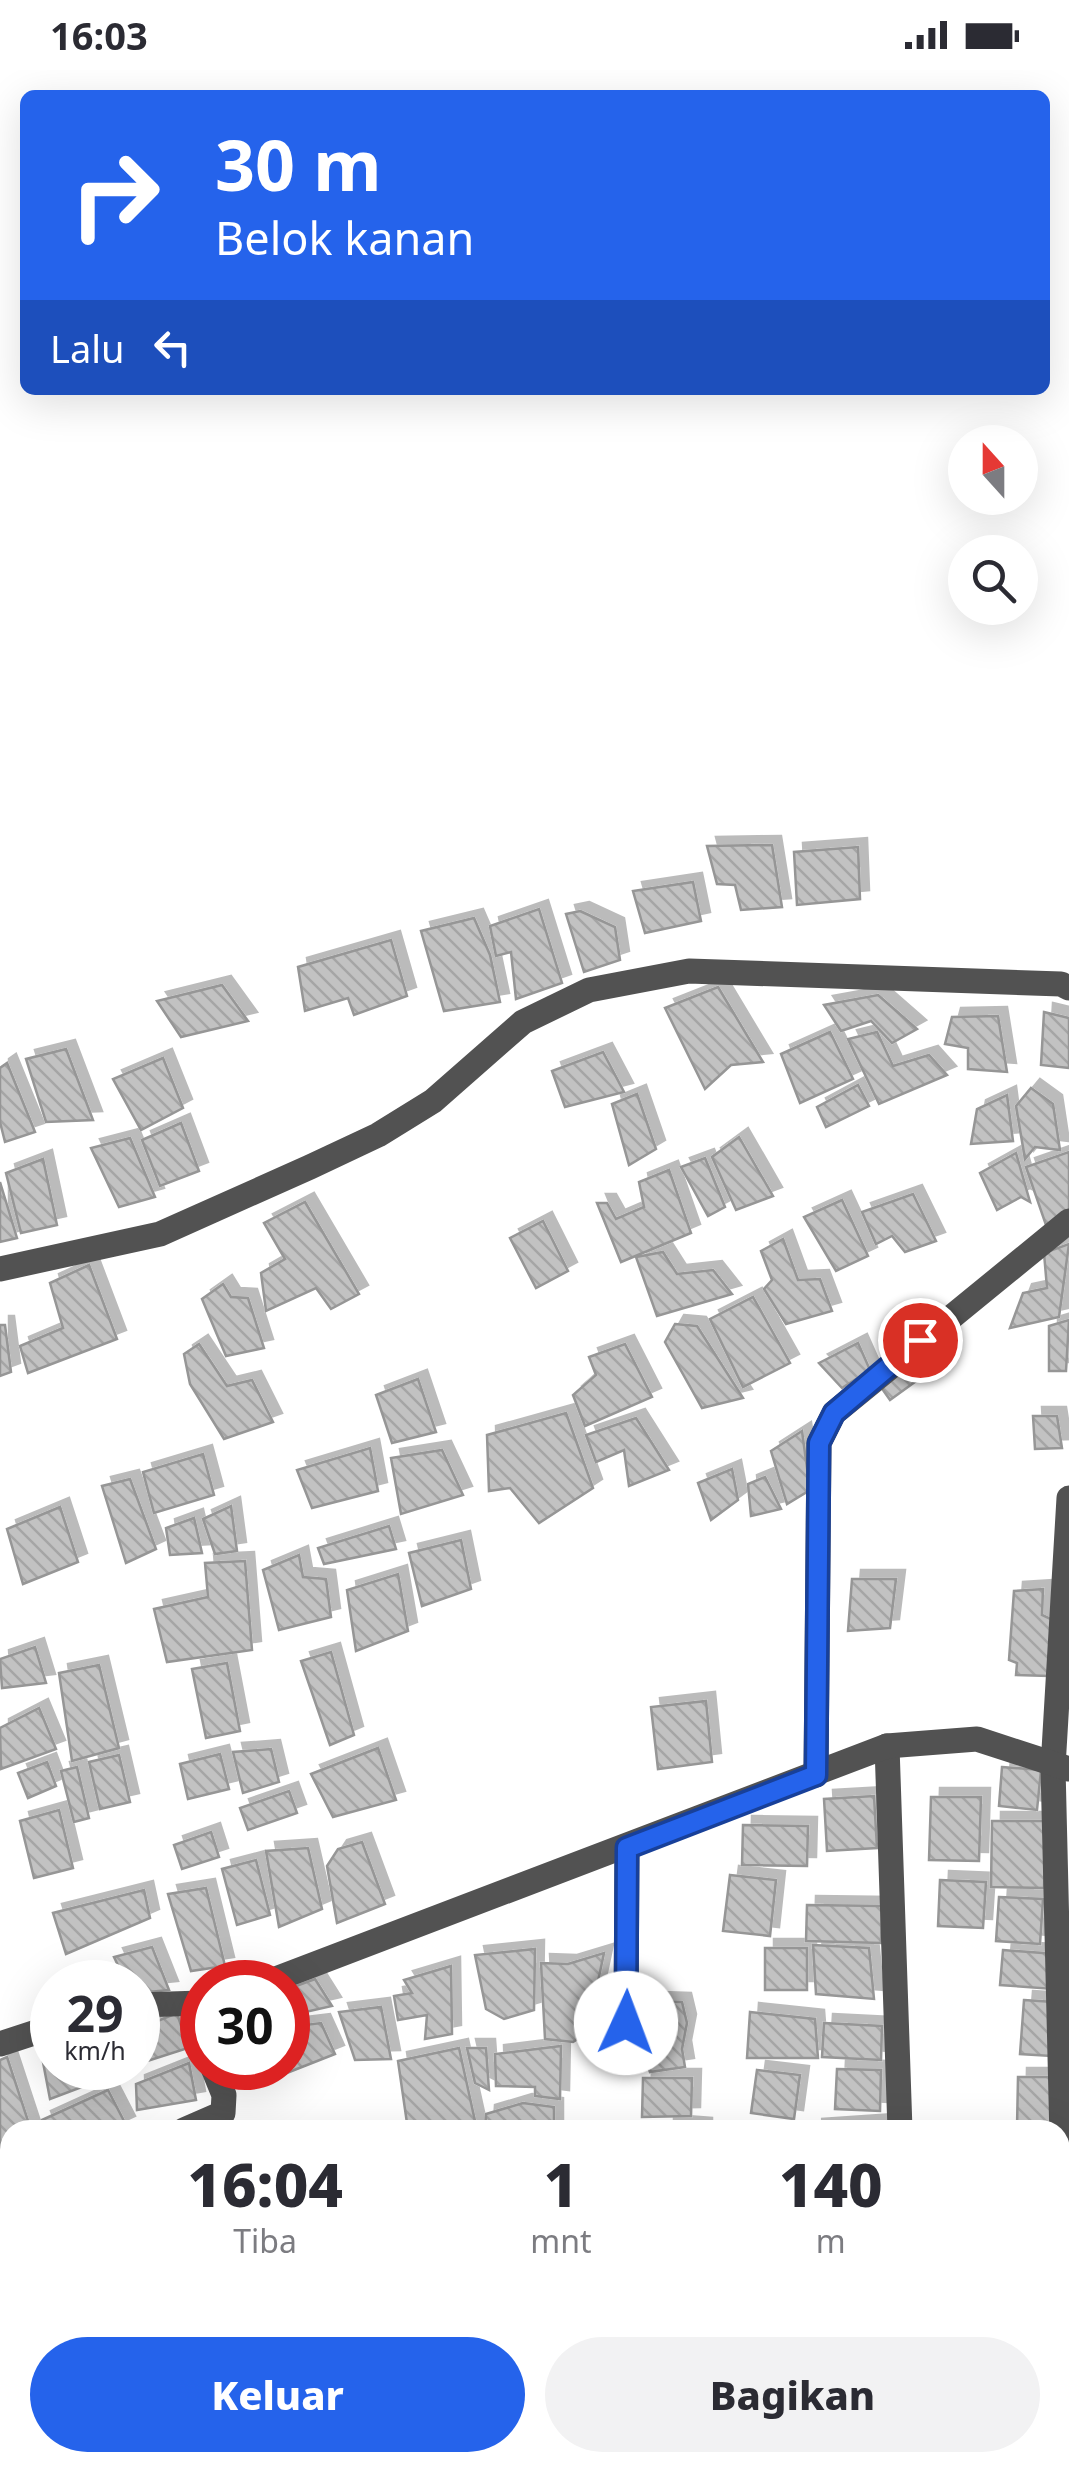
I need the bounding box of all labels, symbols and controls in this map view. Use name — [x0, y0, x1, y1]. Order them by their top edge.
text: 16:03 — [50, 9, 148, 61]
text: 30 m — [215, 116, 382, 212]
icon: right — [50, 130, 180, 260]
text: Belok kanan — [215, 207, 474, 268]
icon: left — [145, 320, 200, 375]
text: Lalu — [50, 322, 125, 374]
north arrow — [948, 425, 1038, 515]
map controls — [948, 425, 1038, 625]
button: search — [948, 535, 1038, 625]
pin — [878, 1298, 963, 1383]
icon: arrive — [893, 1313, 948, 1368]
speed limit sign: 30 — [180, 1960, 310, 2090]
position arrow — [574, 1971, 678, 2075]
text: 29 — [66, 1979, 124, 2047]
text: km/h — [64, 2033, 126, 2067]
text: 16:04 — [187, 2143, 343, 2225]
text: 1 — [544, 2143, 578, 2225]
text: 140 — [779, 2143, 883, 2225]
text: Tiba — [233, 2219, 297, 2262]
text: mnt — [530, 2219, 592, 2262]
text: m — [816, 2219, 846, 2262]
button: Keluar — [30, 2337, 525, 2452]
button: Bagikan — [545, 2337, 1040, 2452]

